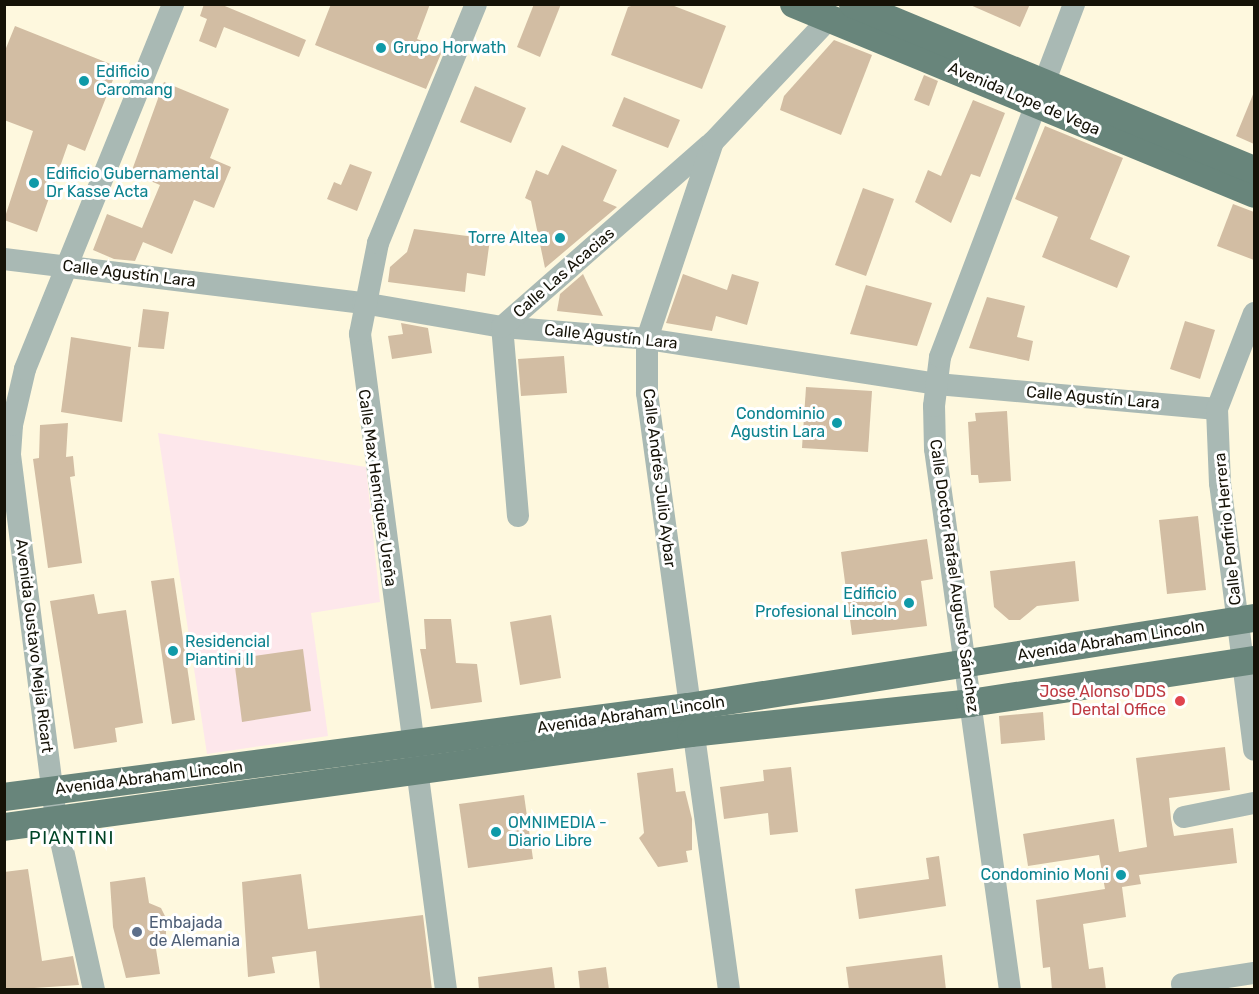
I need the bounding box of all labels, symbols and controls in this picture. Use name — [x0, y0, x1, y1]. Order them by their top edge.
place label: Grupo Horwath — [393, 38, 506, 58]
marker: Grupo Horwath — [374, 41, 388, 55]
street label: Avenida Lope de Vega — [945, 58, 1103, 140]
place label: Edificio Caromang — [96, 62, 173, 100]
marker: Edificio Caromang — [77, 74, 91, 88]
place label: Edificio Gubernamental Dr Kasse Acta — [46, 164, 219, 202]
marker: Edificio Gubernamental Dr Kasse Acta — [27, 176, 41, 190]
street label: Calle Las Acacias — [509, 224, 619, 322]
place label: Torre Altea — [468, 228, 548, 248]
marker: Torre Altea — [553, 231, 567, 245]
street label: Calle Agustín Lara — [61, 256, 197, 292]
street label: Calle Agustín Lara — [543, 320, 679, 354]
street label: Calle Agustín Lara — [1025, 383, 1161, 413]
street label: Calle Andrés Julio Aybar — [638, 387, 680, 569]
street label: Calle Max Henríquez Ureña — [354, 388, 400, 588]
place label: Condominio Agustin Lara — [731, 404, 825, 442]
marker: Condominio Agustin Lara — [830, 416, 844, 430]
street label: Calle Doctor Rafael Augusto Sánchez — [925, 438, 983, 714]
street label: Calle Porfirio Herrera — [1210, 452, 1246, 606]
street label: Avenida Gustavo Mejía Ricart — [11, 538, 57, 754]
place label: Edificio Profesional Lincoln — [755, 584, 897, 622]
marker: Edificio Profesional Lincoln — [902, 596, 916, 610]
street label: Avenida Abraham Lincoln — [1016, 617, 1206, 665]
place label: Residencial Piantini II — [185, 632, 270, 670]
marker: Residencial Piantini II — [166, 644, 180, 658]
place label: Jose Alonso DDS Dental Office — [1039, 682, 1166, 720]
street label: Avenida Abraham Lincoln — [536, 692, 726, 738]
marker: Jose Alonso DDS Dental Office — [1171, 692, 1189, 710]
street label: Avenida Abraham Lincoln — [54, 757, 244, 799]
place label: OMNIMEDIA - Diario Libre — [508, 813, 607, 851]
marker: OMNIMEDIA - Diario Libre — [489, 825, 503, 839]
district label: PIANTINI — [29, 827, 115, 849]
place label: Condominio Moni — [981, 865, 1109, 885]
marker: Condominio Moni — [1114, 868, 1128, 882]
place label: Embajada de Alemania — [149, 913, 240, 951]
marker: Embajada de Alemania — [130, 925, 144, 939]

